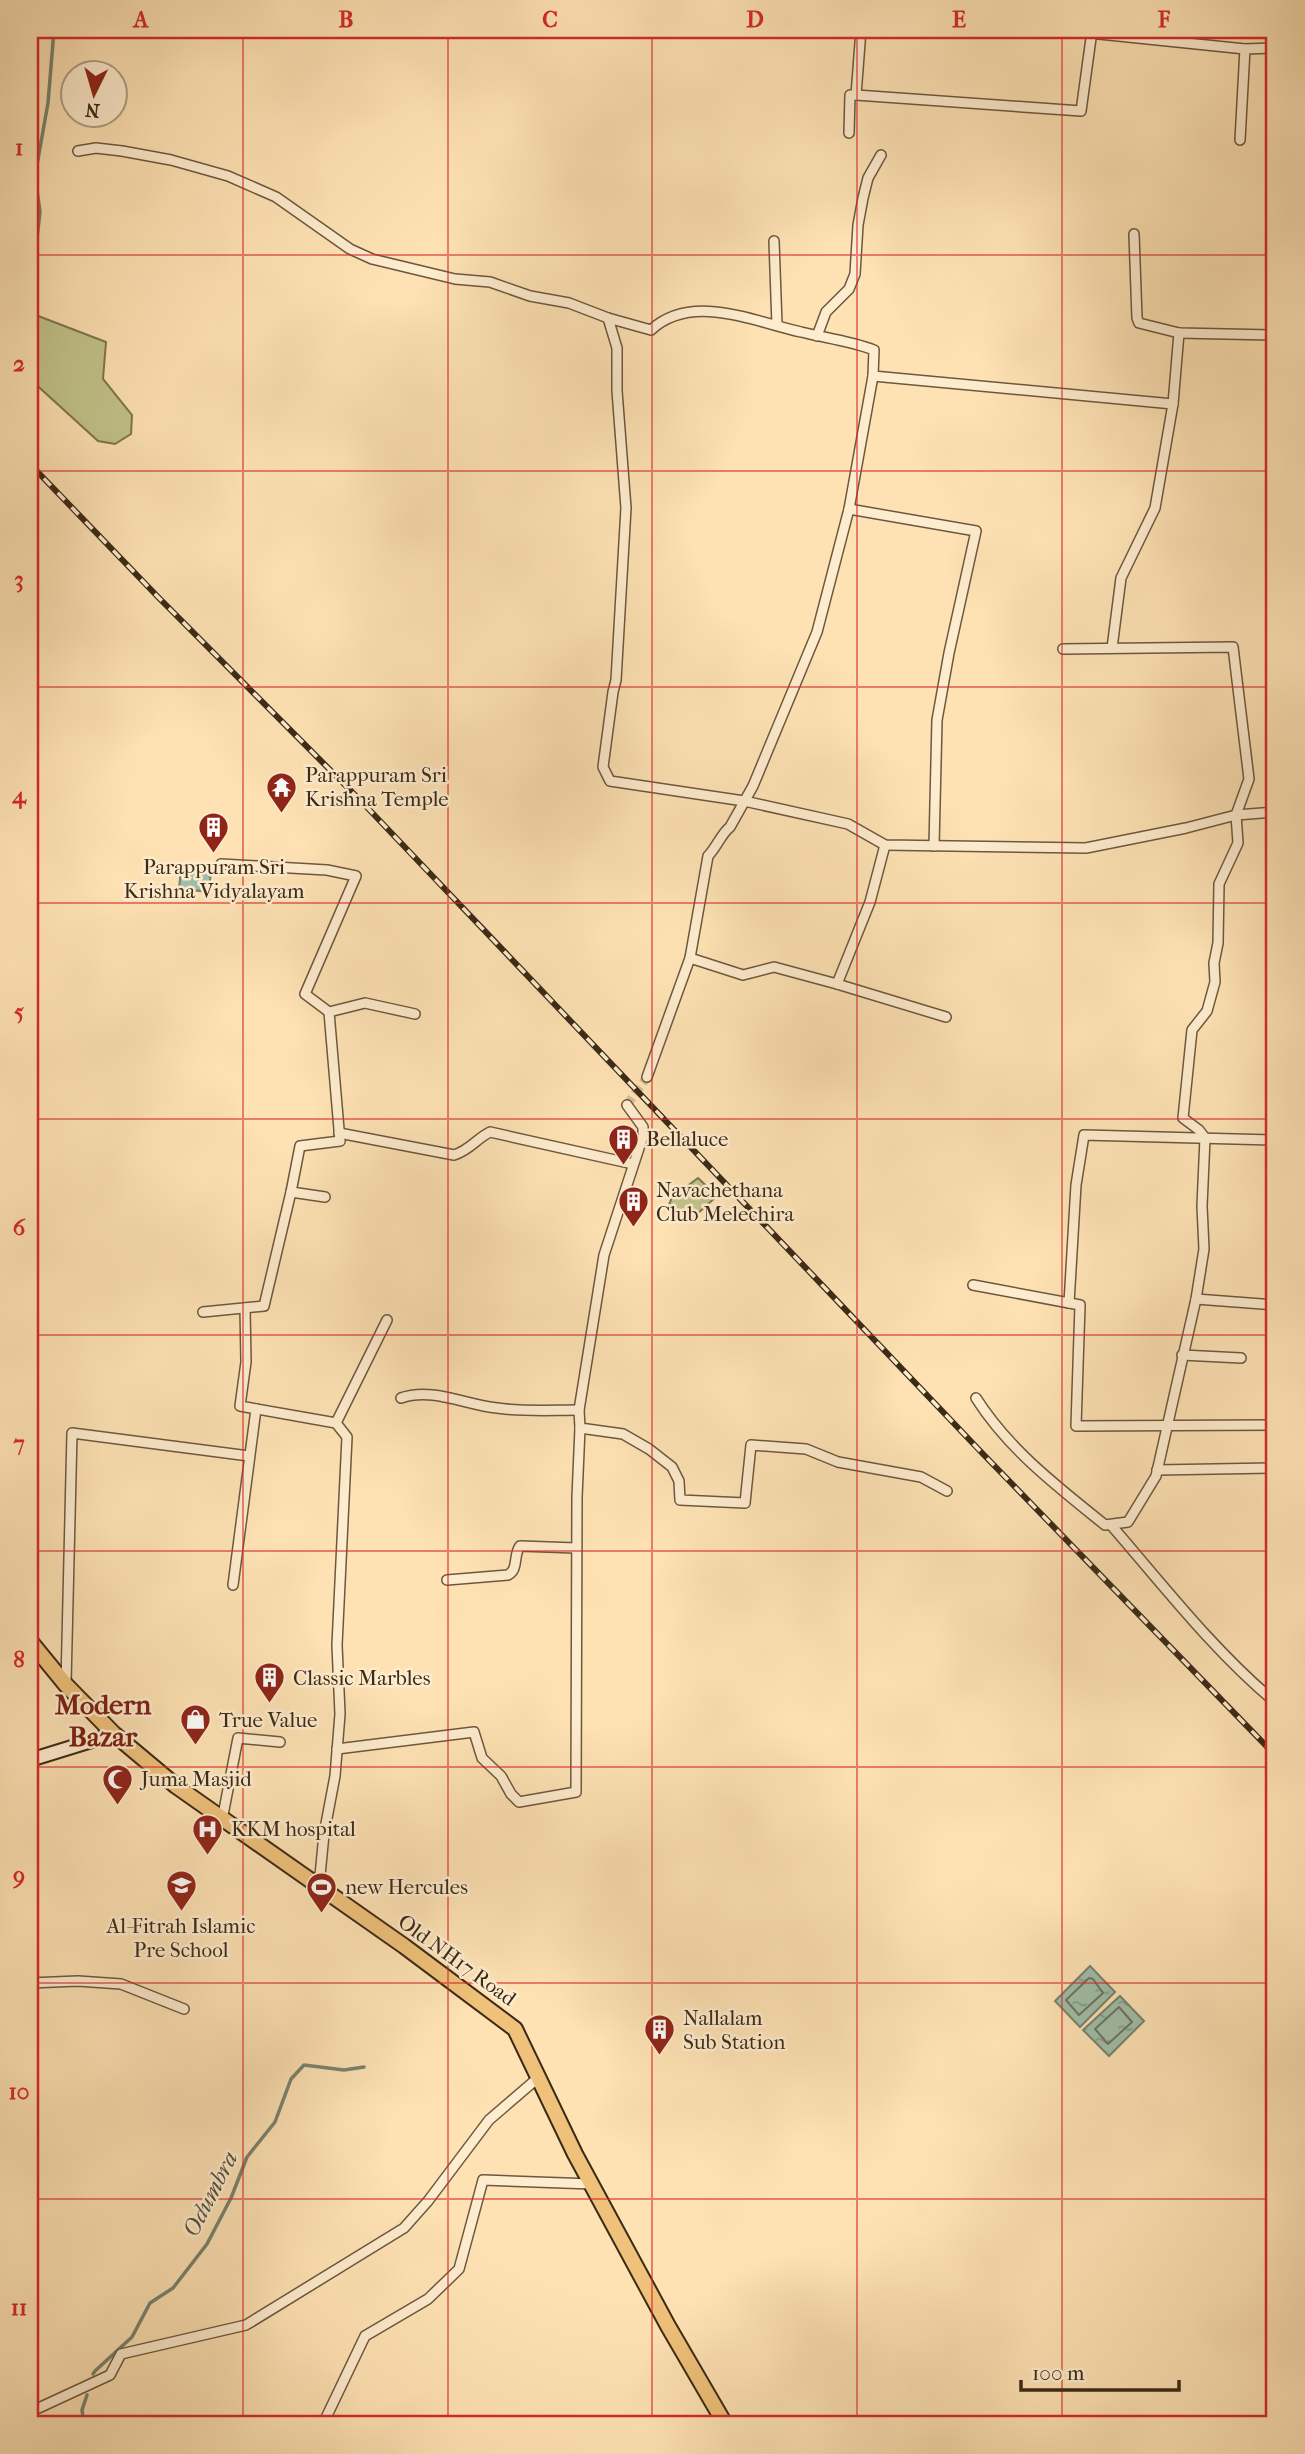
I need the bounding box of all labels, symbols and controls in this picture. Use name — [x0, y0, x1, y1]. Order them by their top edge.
text: A — [132, 6, 150, 33]
text: B — [339, 6, 354, 33]
text: C — [542, 6, 558, 33]
text: D — [746, 6, 764, 33]
text: E — [952, 6, 966, 33]
text: F — [1157, 6, 1171, 33]
north arrow — [60, 60, 130, 130]
text: N — [84, 98, 101, 122]
text: 1 — [15, 134, 23, 161]
text: 2 — [13, 350, 25, 377]
text: 3 — [14, 566, 24, 593]
place label: Parappuram Sri Krishna Temple — [305, 763, 449, 811]
temple icon: Parappuram Sri Krishna Temple — [265, 770, 299, 814]
text: 4 — [11, 782, 27, 809]
building icon: Parappuram Sri Krishna Vidyalayam — [197, 810, 231, 854]
place label: Parappuram Sri Krishna Vidyalayam — [123, 855, 305, 903]
text: 5 — [14, 998, 24, 1025]
building icon: Bellaluce — [606, 1122, 640, 1166]
place label: Bellaluce — [646, 1127, 728, 1151]
place label: Navachethana Club Melechira — [656, 1178, 795, 1226]
building icon: Navachethana Club Melechira — [616, 1185, 650, 1229]
text: 6 — [13, 1214, 26, 1241]
text: 7 — [12, 1430, 25, 1457]
text: 8 — [13, 1646, 25, 1673]
building icon: Classic Marbles — [253, 1661, 287, 1705]
place label: Classic Marbles — [293, 1666, 431, 1690]
district label: Modern Bazar — [55, 1688, 152, 1753]
shop icon: True Value — [179, 1703, 213, 1747]
place label: True Value — [219, 1708, 317, 1732]
mosque icon: Juma Masjid — [101, 1762, 135, 1806]
place label: Juma Masjid — [139, 1767, 252, 1791]
hospital icon: KKM hospital — [191, 1812, 225, 1856]
place label: KKM hospital — [231, 1817, 356, 1841]
text: 9 — [12, 1862, 25, 1889]
school or university icon: Al-Fitrah Islamic Pre School — [164, 1869, 198, 1913]
sports icon: new Hercules — [305, 1870, 339, 1914]
place label: new Hercules — [345, 1875, 468, 1899]
street label: Old NH17 Road — [393, 1909, 521, 2011]
place label: Al-Fitrah Islamic Pre School — [106, 1914, 255, 1962]
place label: Nallalam Sub Station — [683, 2006, 785, 2054]
building icon: Nallalam Sub Station — [643, 2013, 677, 2057]
text: 10 — [9, 2078, 29, 2105]
water label: Odumbra — [177, 2147, 243, 2242]
text: 11 — [11, 2294, 27, 2321]
scale bar — [1021, 2349, 1179, 2393]
text: 100 m — [1032, 2361, 1085, 2385]

